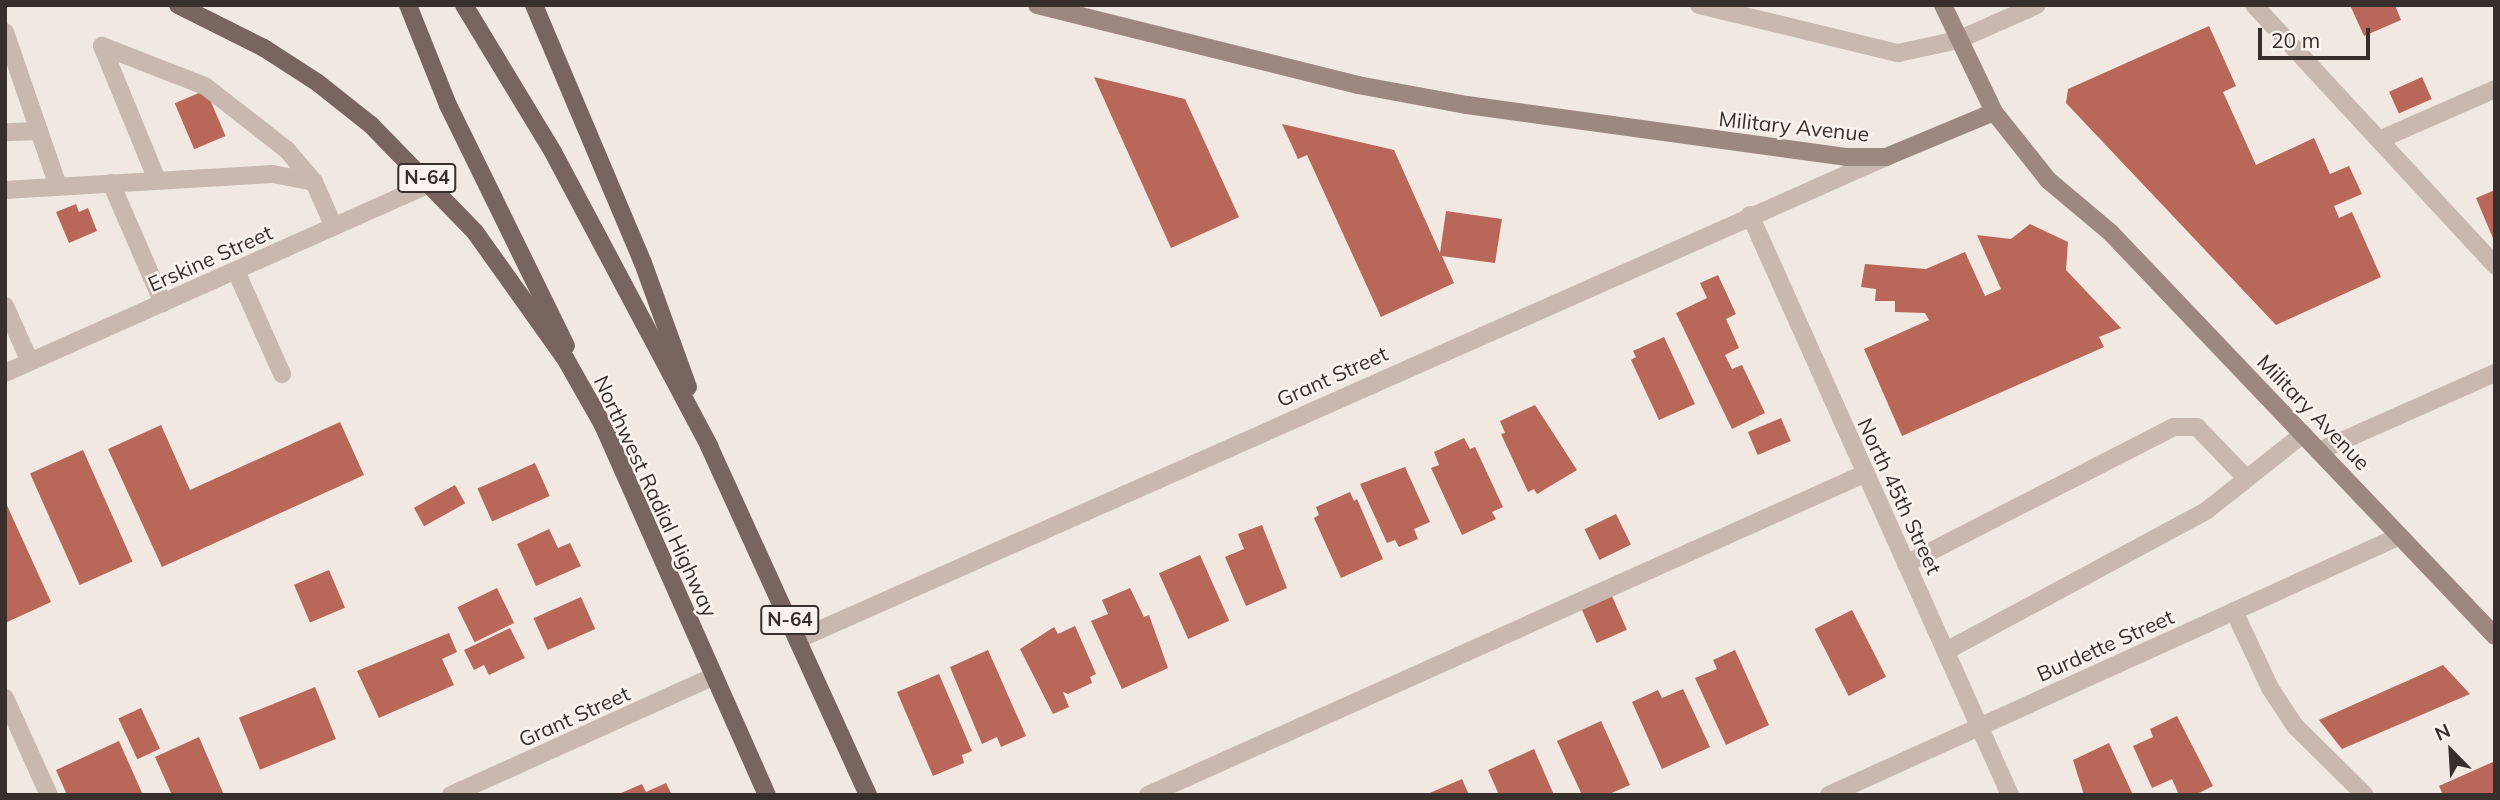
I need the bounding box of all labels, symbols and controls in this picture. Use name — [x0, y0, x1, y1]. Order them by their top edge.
scale bar — [2262, 14, 2374, 58]
text: 20 m — [2271, 27, 2320, 53]
street label: Military Avenue — [1718, 106, 1870, 146]
road number: N-64 — [397, 162, 457, 194]
street label: Erskine Street — [144, 219, 276, 297]
street label: Grant Street — [1273, 340, 1391, 412]
street label: Military Avenue — [2252, 349, 2376, 475]
street label: Northwest Radial Highway — [589, 371, 723, 621]
street label: North 45th Street — [1853, 414, 1947, 578]
road number: N-64 — [760, 604, 820, 636]
street label: Burdette Street — [2033, 604, 2177, 686]
street label: Grant Street — [515, 680, 633, 752]
north arrow — [2416, 716, 2486, 786]
text: N — [2431, 718, 2454, 746]

